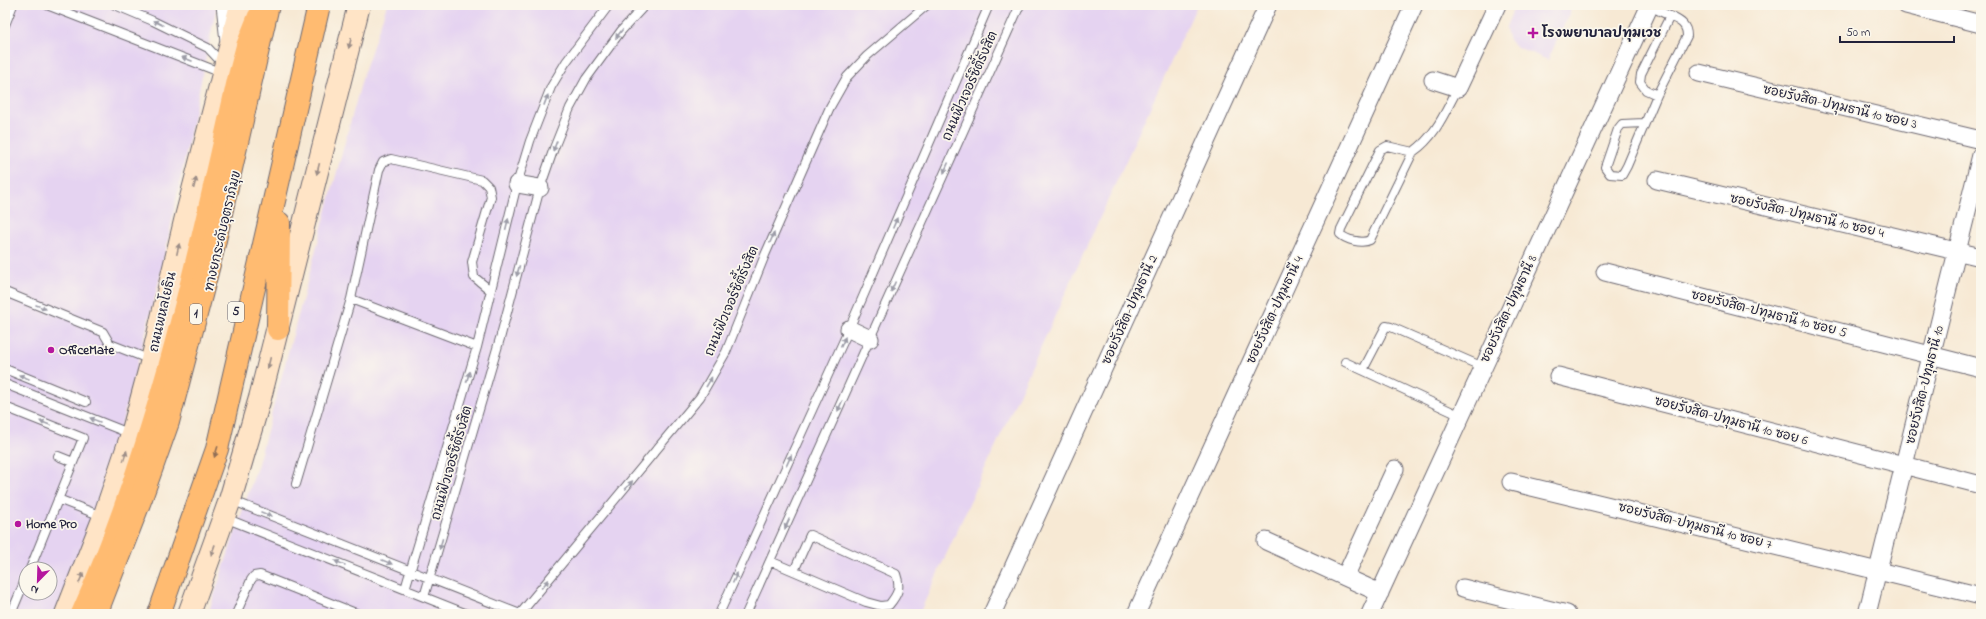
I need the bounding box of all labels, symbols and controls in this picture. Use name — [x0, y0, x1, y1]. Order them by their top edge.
scale bar — [1840, 18, 1954, 44]
one-way arrow — [152, 20, 163, 26]
place label: โรงพยาบาลปทุมเวช — [1541, 24, 1661, 43]
text: 50 m — [1846, 24, 1870, 42]
street label: ถนนฟิวเจอร์ซิตี้รังสิต — [934, 26, 1003, 144]
marker: โรงพยาบาลปทุมเวช — [1527, 27, 1539, 39]
one-way arrow — [614, 29, 623, 40]
one-way arrow — [346, 37, 352, 49]
one-way arrow — [180, 56, 192, 62]
street label: ซอยรังสิต-ปทุมธานี 10 ซอย 3 — [1761, 80, 1919, 134]
one-way arrow — [543, 94, 549, 106]
one-way arrow — [551, 141, 557, 153]
one-way arrow — [314, 163, 320, 175]
one-way arrow — [943, 163, 949, 175]
street label: ทางยกระดับอุตราภิมุข — [200, 169, 246, 293]
one-way arrow — [192, 177, 198, 190]
street label: ซอยรังสิต-ปทุมธานี 10 ซอย 4 — [1728, 189, 1887, 243]
one-way arrow — [892, 216, 898, 228]
one-way arrow — [504, 218, 510, 231]
one-way arrow — [769, 232, 775, 244]
street label: ถนนฟิวเจอร์ซิตี้รังสิต — [696, 241, 764, 359]
one-way arrow — [176, 242, 182, 255]
street label: ซอยรังสิต-ปทุมธานี 2 — [1097, 252, 1163, 368]
street label: ซอยรังสิต-ปทุมธานี 4 — [1242, 252, 1309, 367]
street label: ซอยรังสิต-ปทุมธานี 8 — [1476, 252, 1542, 366]
one-way arrow — [515, 265, 521, 277]
street label: ถนนพหลโยธิน — [144, 269, 182, 354]
one-way arrow — [890, 281, 896, 293]
street label: ซอยรังสิต-ปทุมธานี 10 ซอย 5 — [1689, 285, 1849, 343]
road number: 5 — [228, 302, 244, 322]
one-way arrow — [36, 304, 48, 310]
road number: 1 — [190, 304, 202, 324]
street label: ซอยรังสิต-ปทุมธานี 10 — [1901, 323, 1949, 446]
one-way arrow — [840, 336, 846, 347]
place label: OfficeMate — [59, 341, 115, 360]
marker: OfficeMate — [46, 345, 56, 355]
one-way arrow — [266, 357, 272, 369]
one-way arrow — [465, 371, 471, 383]
one-way arrow — [18, 374, 30, 380]
one-way arrow — [705, 377, 712, 388]
street label: ซอยรังสิต-ปทุมธานี 10 ซอย 6 — [1652, 391, 1810, 451]
one-way arrow — [837, 400, 843, 411]
street label: ถนนฟิวเจอร์ซิตี้รังสิต — [423, 402, 477, 522]
one-way arrow — [89, 416, 101, 422]
one-way arrow — [38, 419, 50, 425]
one-way arrow — [213, 447, 219, 459]
one-way arrow — [122, 449, 128, 461]
one-way arrow — [786, 455, 792, 466]
one-way arrow — [624, 479, 633, 490]
street label: ซอยรังสิต-ปทุมธานี 10 ซอย 7 — [1616, 498, 1774, 554]
one-way arrow — [261, 511, 272, 517]
place label: Home Pro — [26, 515, 77, 534]
marker: Home Pro — [13, 519, 23, 529]
one-way arrow — [784, 519, 790, 530]
one-way arrow — [438, 539, 444, 551]
one-way arrow — [210, 544, 216, 556]
one-way arrow — [333, 560, 345, 566]
one-way arrow — [382, 560, 394, 566]
north arrow — [18, 561, 58, 601]
one-way arrow — [78, 573, 84, 584]
one-way arrow — [732, 573, 738, 584]
one-way arrow — [540, 579, 549, 589]
text: N — [28, 580, 41, 598]

